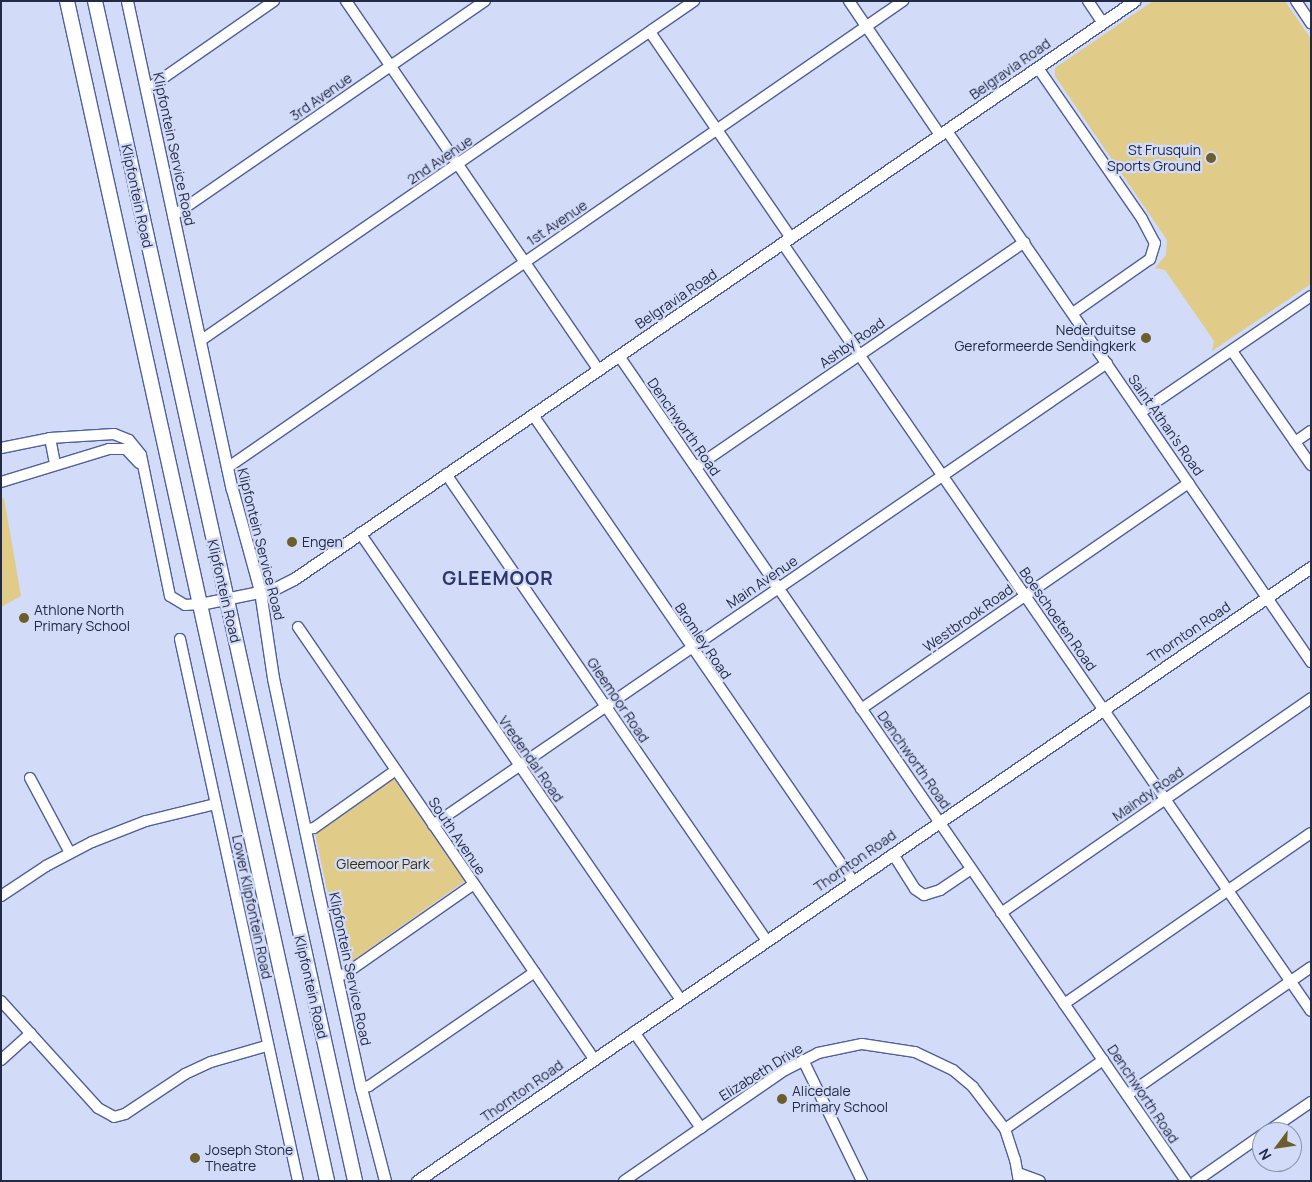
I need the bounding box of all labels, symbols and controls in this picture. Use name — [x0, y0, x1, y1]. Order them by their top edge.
street label: Belgravia Road — [966, 35, 1054, 103]
street label: 3rd Avenue — [287, 70, 355, 124]
street label: Klipfontein Service Road — [150, 71, 198, 227]
street label: 2nd Avenue — [404, 132, 476, 188]
place label: St Frusquin Sports Ground — [1107, 142, 1201, 174]
street label: Klipfontein Road — [118, 143, 156, 249]
marker: St Frusquin Sports Ground — [1205, 152, 1217, 164]
street label: 1st Avenue — [524, 197, 590, 249]
street label: Belgravia Road — [632, 266, 720, 332]
street label: Ashby Road — [816, 314, 888, 372]
place label: Nederduitse Gereformeerde Sendingkerk — [954, 322, 1136, 354]
marker: Nederduitse Gereformeerde Sendingkerk — [1140, 332, 1152, 344]
street label: Saint Athan's Road — [1125, 371, 1207, 479]
street label: Denchworth Road — [644, 375, 724, 479]
street label: Klipfontein Service Road — [234, 466, 288, 622]
place label: Engen — [302, 534, 343, 550]
marker: Engen — [286, 536, 298, 548]
street label: Klipfontein Road — [204, 538, 244, 644]
street label: Main Avenue — [723, 552, 801, 612]
street label: Boeschoeten Road — [1016, 564, 1100, 674]
district label: GLEEMOOR — [441, 568, 555, 590]
street label: Westbrook Road — [920, 581, 1016, 655]
street label: Thornton Road — [1144, 598, 1234, 666]
street label: Bromley Road — [671, 600, 735, 682]
place label: Athlone North Primary School — [34, 602, 130, 634]
marker: Athlone North Primary School — [18, 612, 30, 624]
street label: Gleemoor Road — [583, 654, 653, 746]
street label: Denchworth Road — [874, 708, 954, 812]
street label: Vredendal Road — [495, 713, 567, 805]
street label: Maindy Road — [1109, 763, 1187, 825]
street label: South Avenue — [425, 794, 489, 878]
street label: Thornton Road — [811, 827, 899, 895]
street label: Lower Klipfontein Road — [228, 833, 276, 981]
park label: Gleemoor Park — [336, 856, 430, 872]
street label: Klipfontein Service Road — [326, 891, 374, 1047]
street label: Klipfontein Road — [291, 934, 331, 1040]
street label: Elizabeth Drive — [716, 1040, 806, 1104]
street label: Denchworth Road — [1104, 1041, 1182, 1147]
street label: Thornton Road — [478, 1057, 566, 1125]
place label: Alicedale Primary School — [792, 1083, 888, 1116]
marker: Alicedale Primary School — [776, 1093, 788, 1105]
north arrow — [1252, 1122, 1302, 1172]
place label: Joseph Stone Theatre — [205, 1142, 293, 1174]
text: N — [1254, 1145, 1275, 1164]
marker: Joseph Stone Theatre — [189, 1152, 201, 1164]

